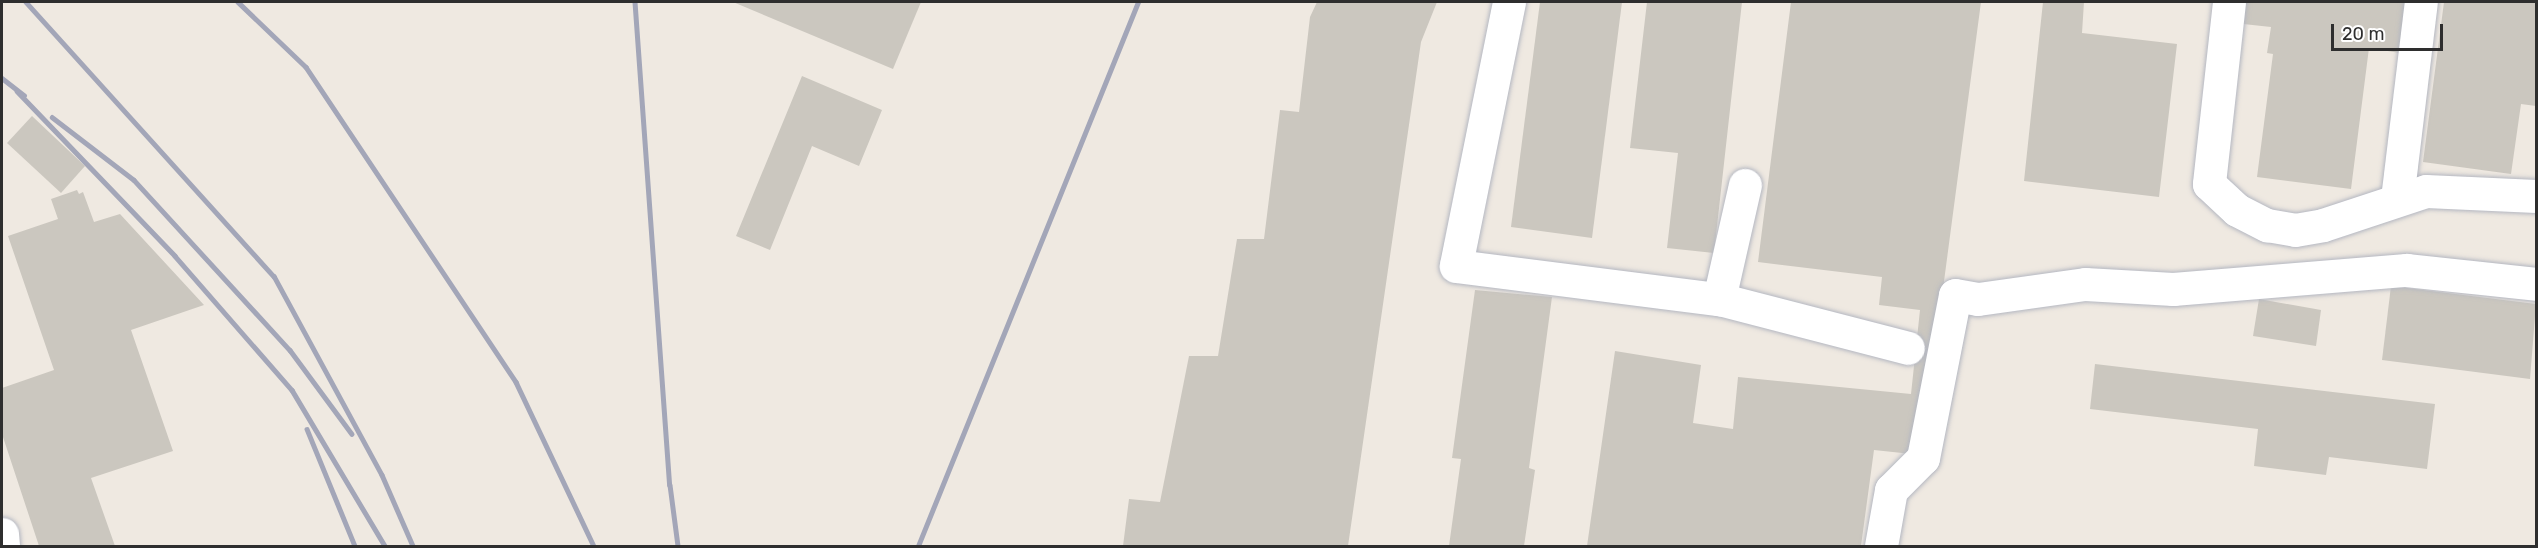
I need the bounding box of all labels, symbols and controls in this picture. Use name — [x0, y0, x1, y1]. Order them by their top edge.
scale bar — [2334, 12, 2446, 50]
text: 20 m — [2342, 23, 2384, 45]

